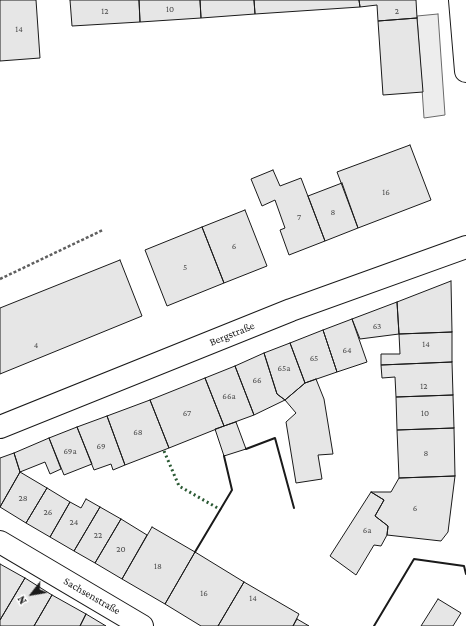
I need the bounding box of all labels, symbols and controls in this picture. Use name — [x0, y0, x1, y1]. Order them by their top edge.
house number: 10 — [166, 4, 174, 14]
house number: 12 — [101, 6, 109, 16]
house number: 2 — [395, 6, 399, 16]
house number: 14 — [15, 24, 23, 34]
house number: 16 — [382, 187, 390, 197]
house number: 8 — [331, 207, 335, 217]
house number: 7 — [297, 212, 301, 222]
house number: 6 — [232, 241, 236, 251]
house number: 5 — [183, 262, 187, 272]
street label: Bergstraße — [207, 319, 257, 349]
house number: 63 — [373, 321, 381, 331]
house number: 14 — [422, 339, 430, 349]
house number: 4 — [34, 340, 38, 350]
house number: 64 — [342, 345, 352, 355]
house number: 65 — [310, 353, 318, 363]
house number: 65a — [278, 363, 290, 373]
house number: 66 — [252, 375, 262, 385]
house number: 12 — [420, 381, 428, 391]
house number: 66a — [222, 391, 236, 401]
house number: 67 — [183, 408, 191, 418]
house number: 10 — [421, 408, 429, 418]
house number: 68 — [133, 427, 143, 437]
house number: 69 — [97, 441, 105, 451]
house number: 69a — [63, 446, 77, 456]
house number: 8 — [424, 448, 428, 458]
house number: 28 — [18, 493, 28, 503]
house number: 6 — [413, 503, 417, 513]
house number: 26 — [44, 507, 52, 517]
house number: 24 — [70, 517, 78, 527]
house number: 6a — [363, 525, 371, 535]
house number: 22 — [94, 530, 102, 540]
house number: 20 — [116, 544, 126, 554]
house number: 18 — [154, 561, 162, 571]
north arrow — [12, 574, 52, 614]
street label: Sachsenstraße — [61, 574, 123, 618]
house number: 16 — [200, 588, 208, 598]
house number: 14 — [249, 593, 257, 603]
text: N — [15, 594, 29, 606]

